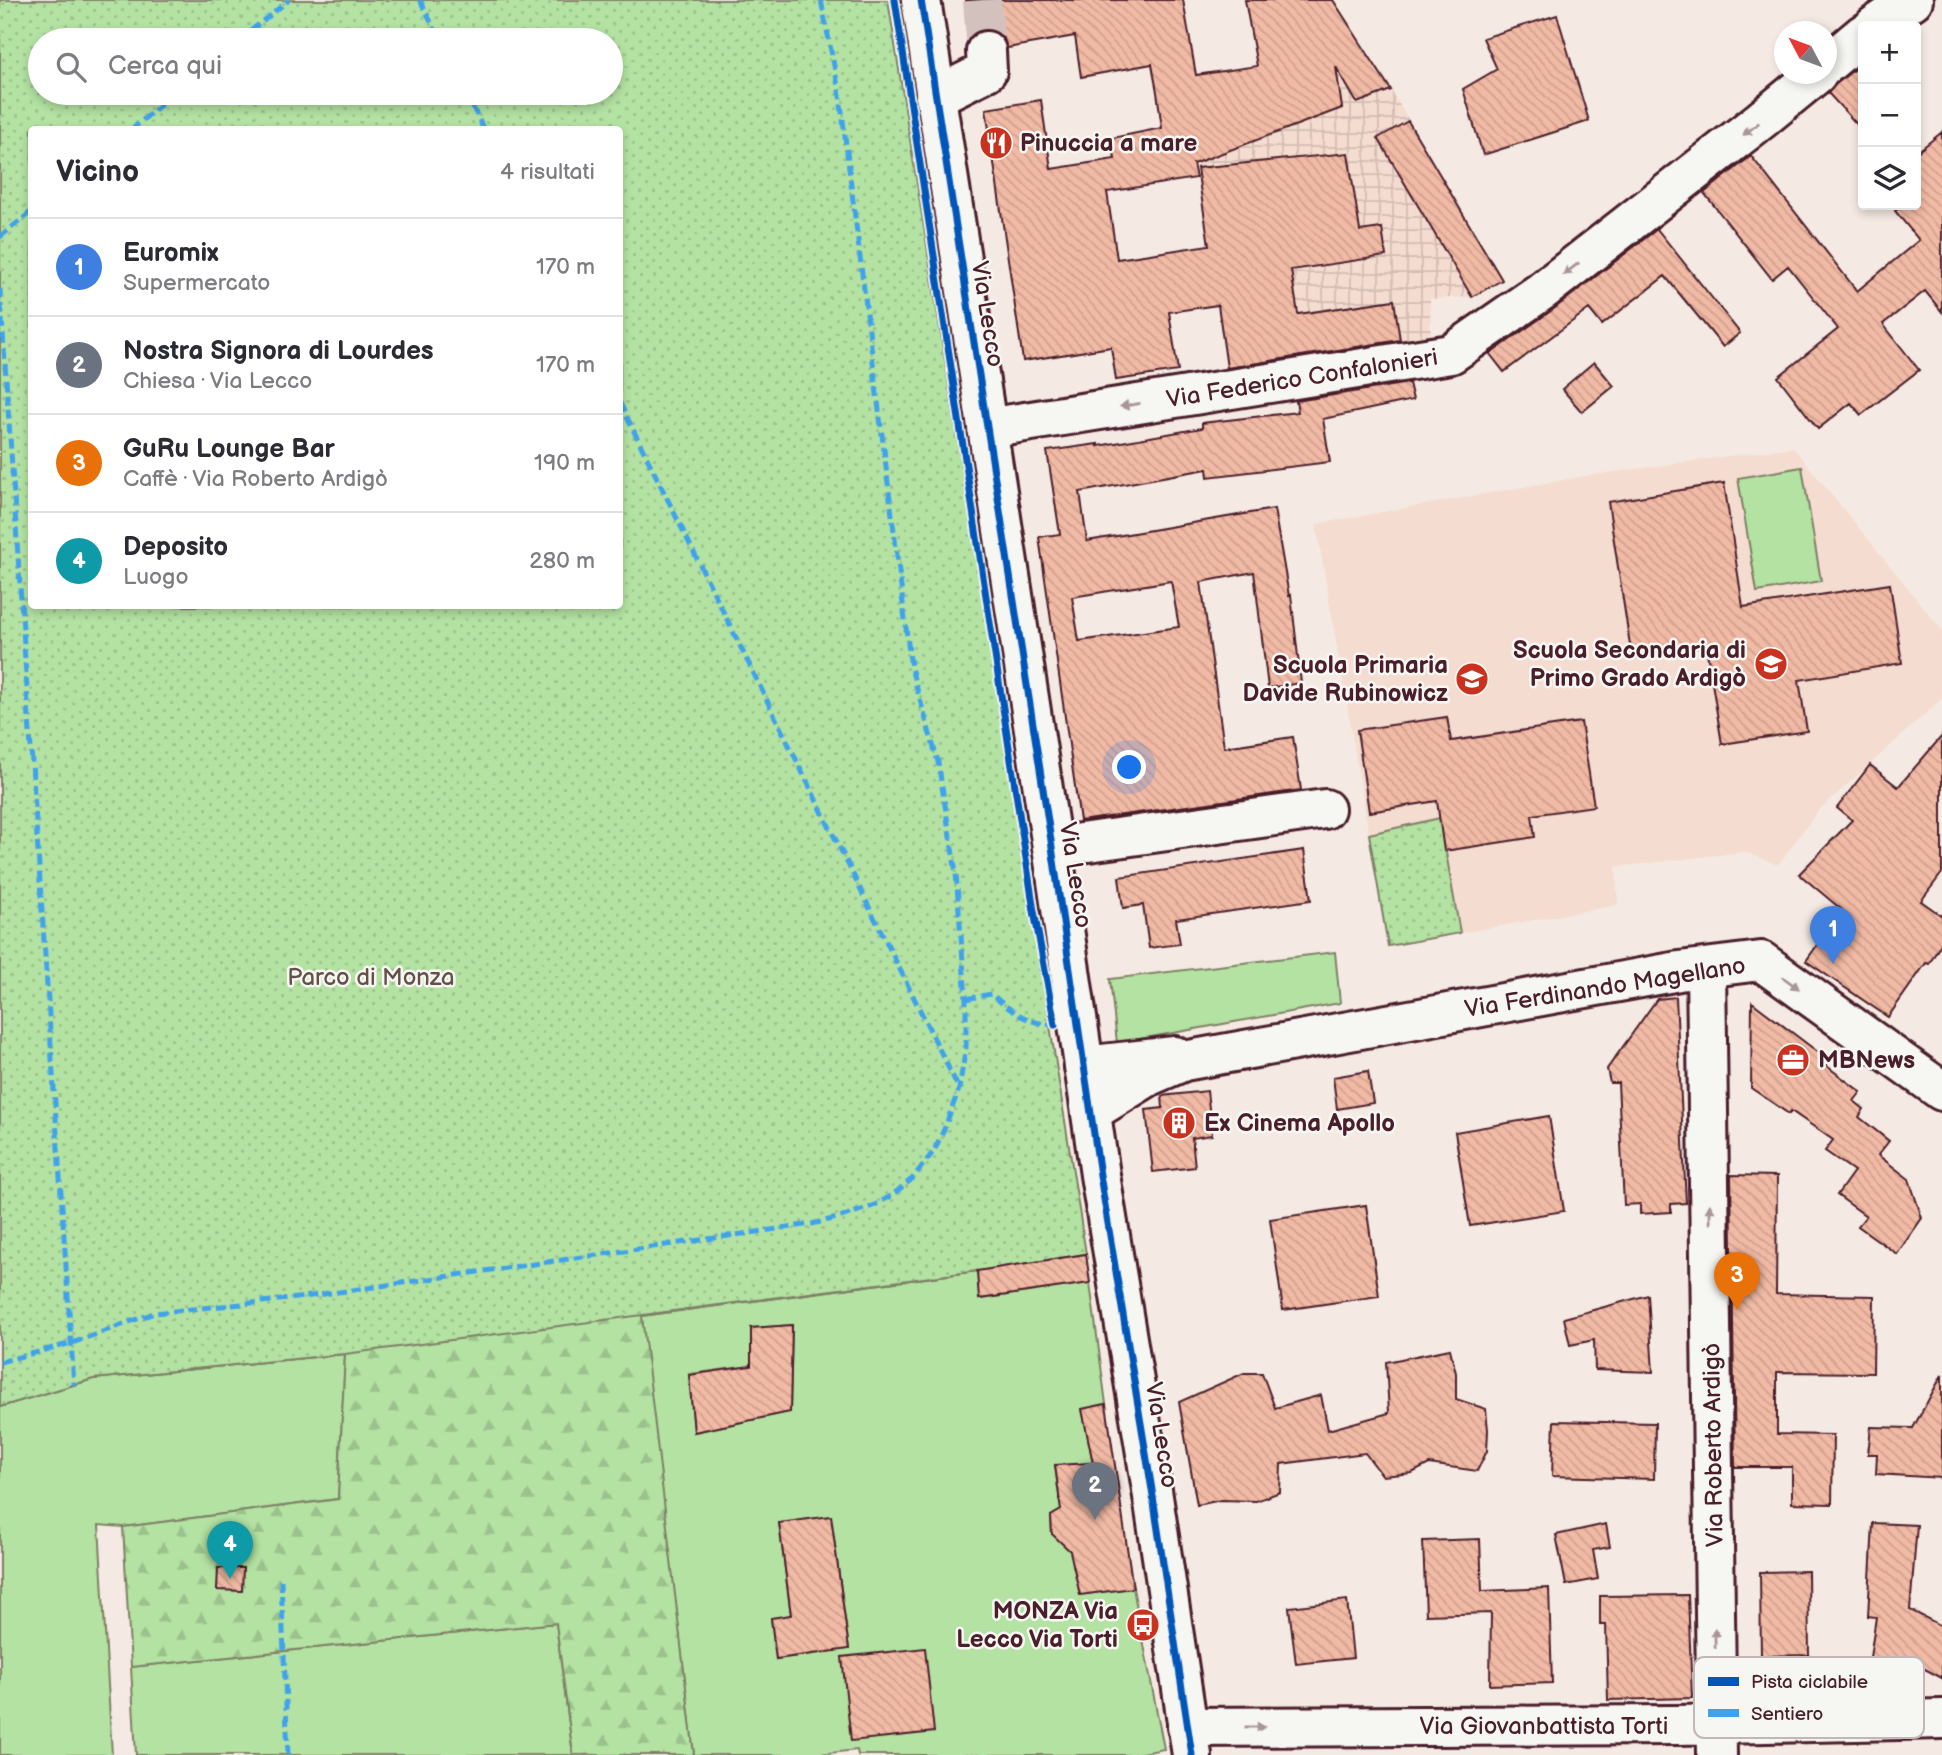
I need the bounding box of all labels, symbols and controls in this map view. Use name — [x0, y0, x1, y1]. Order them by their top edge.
north arrow — [1774, 21, 1837, 84]
map controls — [1858, 21, 1921, 210]
button: + — [1858, 21, 1921, 84]
search box — [28, 28, 623, 105]
icon: search — [52, 48, 90, 86]
text: Cerca qui — [108, 51, 222, 82]
button: − — [1858, 84, 1921, 147]
one-way arrow — [1742, 121, 1760, 136]
restaurant icon: Pinuccia a mare — [977, 124, 1015, 162]
place label: Pinuccia a mare — [1020, 129, 1198, 158]
button: layers — [1858, 147, 1921, 210]
text: Vicino — [56, 154, 139, 190]
text: 4 risultati — [500, 158, 595, 186]
text: Euromix — [123, 238, 219, 269]
text: 1 — [74, 253, 84, 281]
text: 170 m — [536, 253, 595, 281]
street label: Via Lecco — [965, 259, 1010, 369]
one-way arrow — [1563, 261, 1581, 276]
text: Supermercato — [123, 269, 270, 297]
text: Nostra Signora di Lourdes — [123, 336, 434, 367]
street label: Via Federico Confalonieri — [1164, 343, 1440, 414]
text: 2 — [72, 351, 86, 379]
text: 170 m — [536, 351, 595, 379]
text: Chiesa · Via Lecco — [123, 367, 312, 395]
one-way arrow — [1119, 400, 1141, 411]
text: GuRu Lounge Bar — [123, 434, 335, 465]
text: 3 — [72, 449, 86, 477]
text: 190 m — [534, 449, 595, 477]
text: Caffè · Via Roberto Ardigò — [123, 465, 388, 493]
text: Deposito — [123, 532, 228, 563]
text: 4 — [72, 547, 86, 575]
text: 280 m — [529, 547, 595, 575]
text: Luogo — [123, 563, 188, 591]
place label: Scuola Secondaria di Primo Grado Ardigò — [1513, 636, 1746, 693]
school or university icon: Scuola Secondaria di Primo Grado Ardigò — [1752, 645, 1790, 683]
place label: Scuola Primaria Davide Rubinowicz — [1242, 651, 1448, 708]
school or university icon: Scuola Primaria Davide Rubinowicz — [1453, 660, 1491, 698]
your location — [1112, 750, 1146, 784]
street label: Via Lecco — [1053, 820, 1098, 930]
pin: 1 — [1810, 906, 1856, 964]
street label: Via Ferdinando Magellano — [1462, 951, 1748, 1024]
park label: Parco di Monza — [287, 963, 455, 992]
one-way arrow — [1782, 976, 1800, 990]
office icon: MBNews — [1774, 1041, 1812, 1079]
place label: MBNews — [1818, 1046, 1915, 1075]
building icon: Ex Cinema Apollo — [1160, 1104, 1198, 1142]
place label: Ex Cinema Apollo — [1204, 1109, 1395, 1138]
one-way arrow — [1705, 1203, 1716, 1225]
pin: 3 — [1714, 1252, 1760, 1310]
street label: Via Roberto Ardigò — [1697, 1343, 1730, 1547]
street label: Via Lecco — [1139, 1380, 1184, 1490]
pin: 2 — [1072, 1462, 1118, 1520]
pin: 4 — [207, 1521, 253, 1579]
place label: MONZA Via Lecco Via Torti — [956, 1597, 1118, 1654]
bus stop icon: MONZA Via Lecco Via Torti — [1124, 1606, 1162, 1644]
one-way arrow — [1710, 1627, 1721, 1649]
legend — [1694, 1657, 1924, 1738]
text: Pista ciclabile — [1751, 1671, 1868, 1694]
text: Sentiero — [1751, 1703, 1823, 1726]
street label: Via Giovanbattista Torti — [1420, 1712, 1668, 1741]
one-way arrow — [1245, 1721, 1267, 1732]

